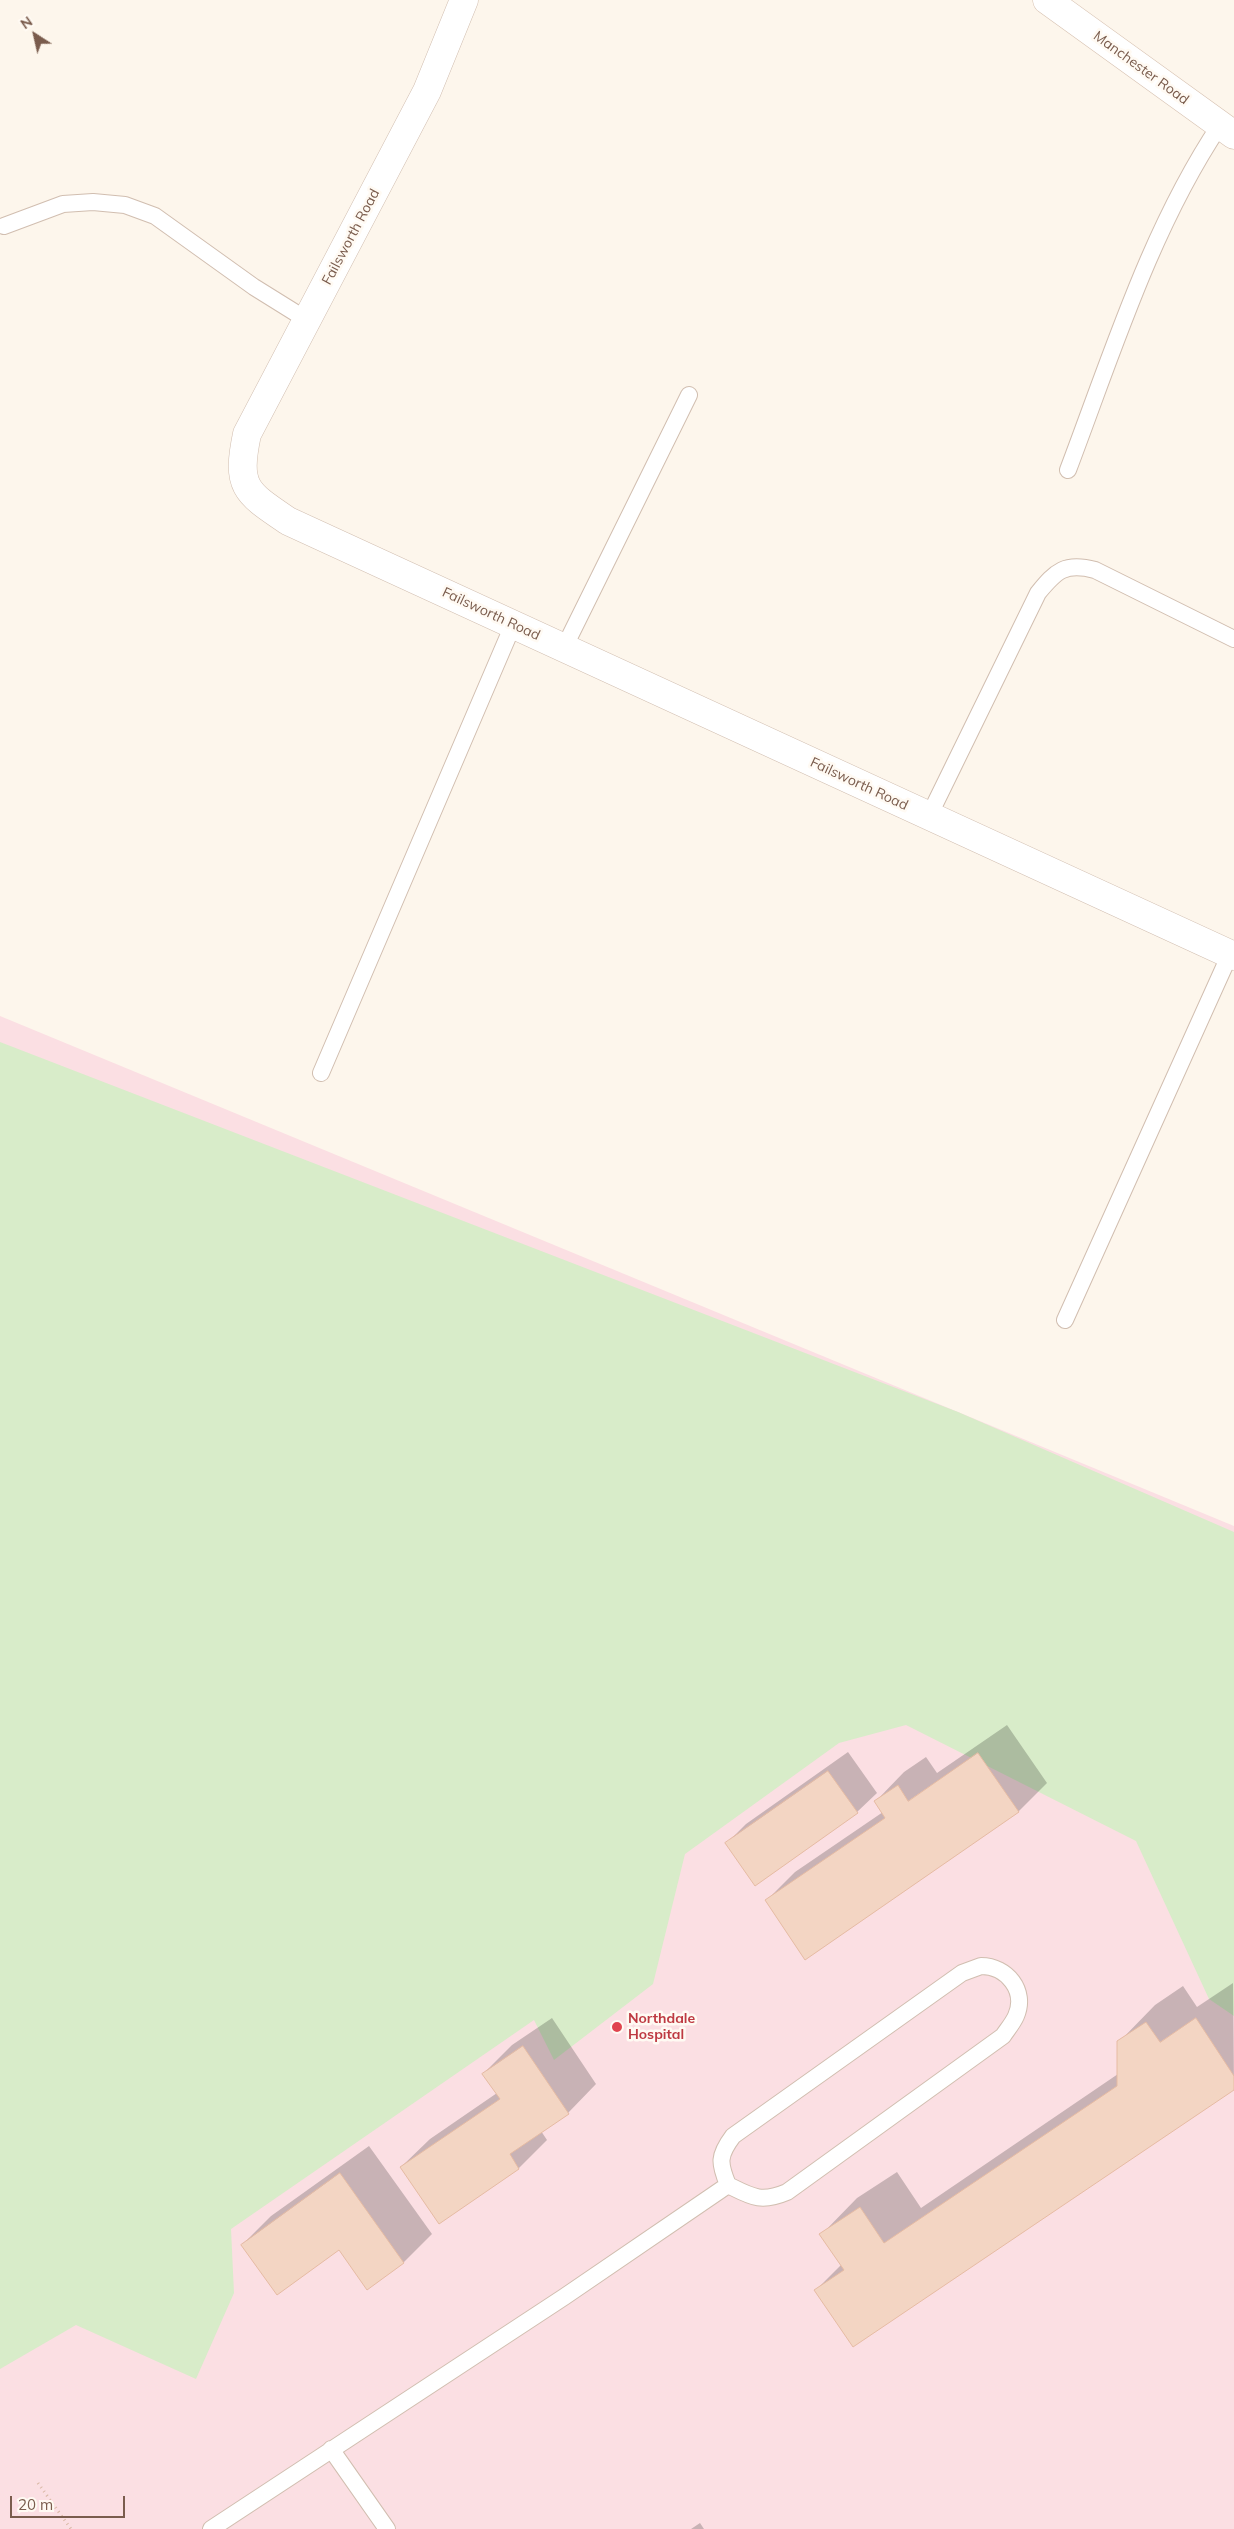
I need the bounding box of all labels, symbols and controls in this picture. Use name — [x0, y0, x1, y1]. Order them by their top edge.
north arrow — [10, 10, 60, 60]
text: N — [17, 12, 36, 33]
street label: Manchester Road — [1090, 28, 1192, 108]
street label: Failsworth Road — [319, 186, 383, 288]
street label: Failsworth Road — [439, 584, 543, 644]
street label: Failsworth Road — [807, 754, 911, 814]
place label: Northdale Hospital — [628, 2011, 695, 2044]
marker: Northdale Hospital — [610, 2020, 624, 2034]
scale bar — [12, 2486, 128, 2518]
text: 20 m — [18, 2495, 53, 2514]

